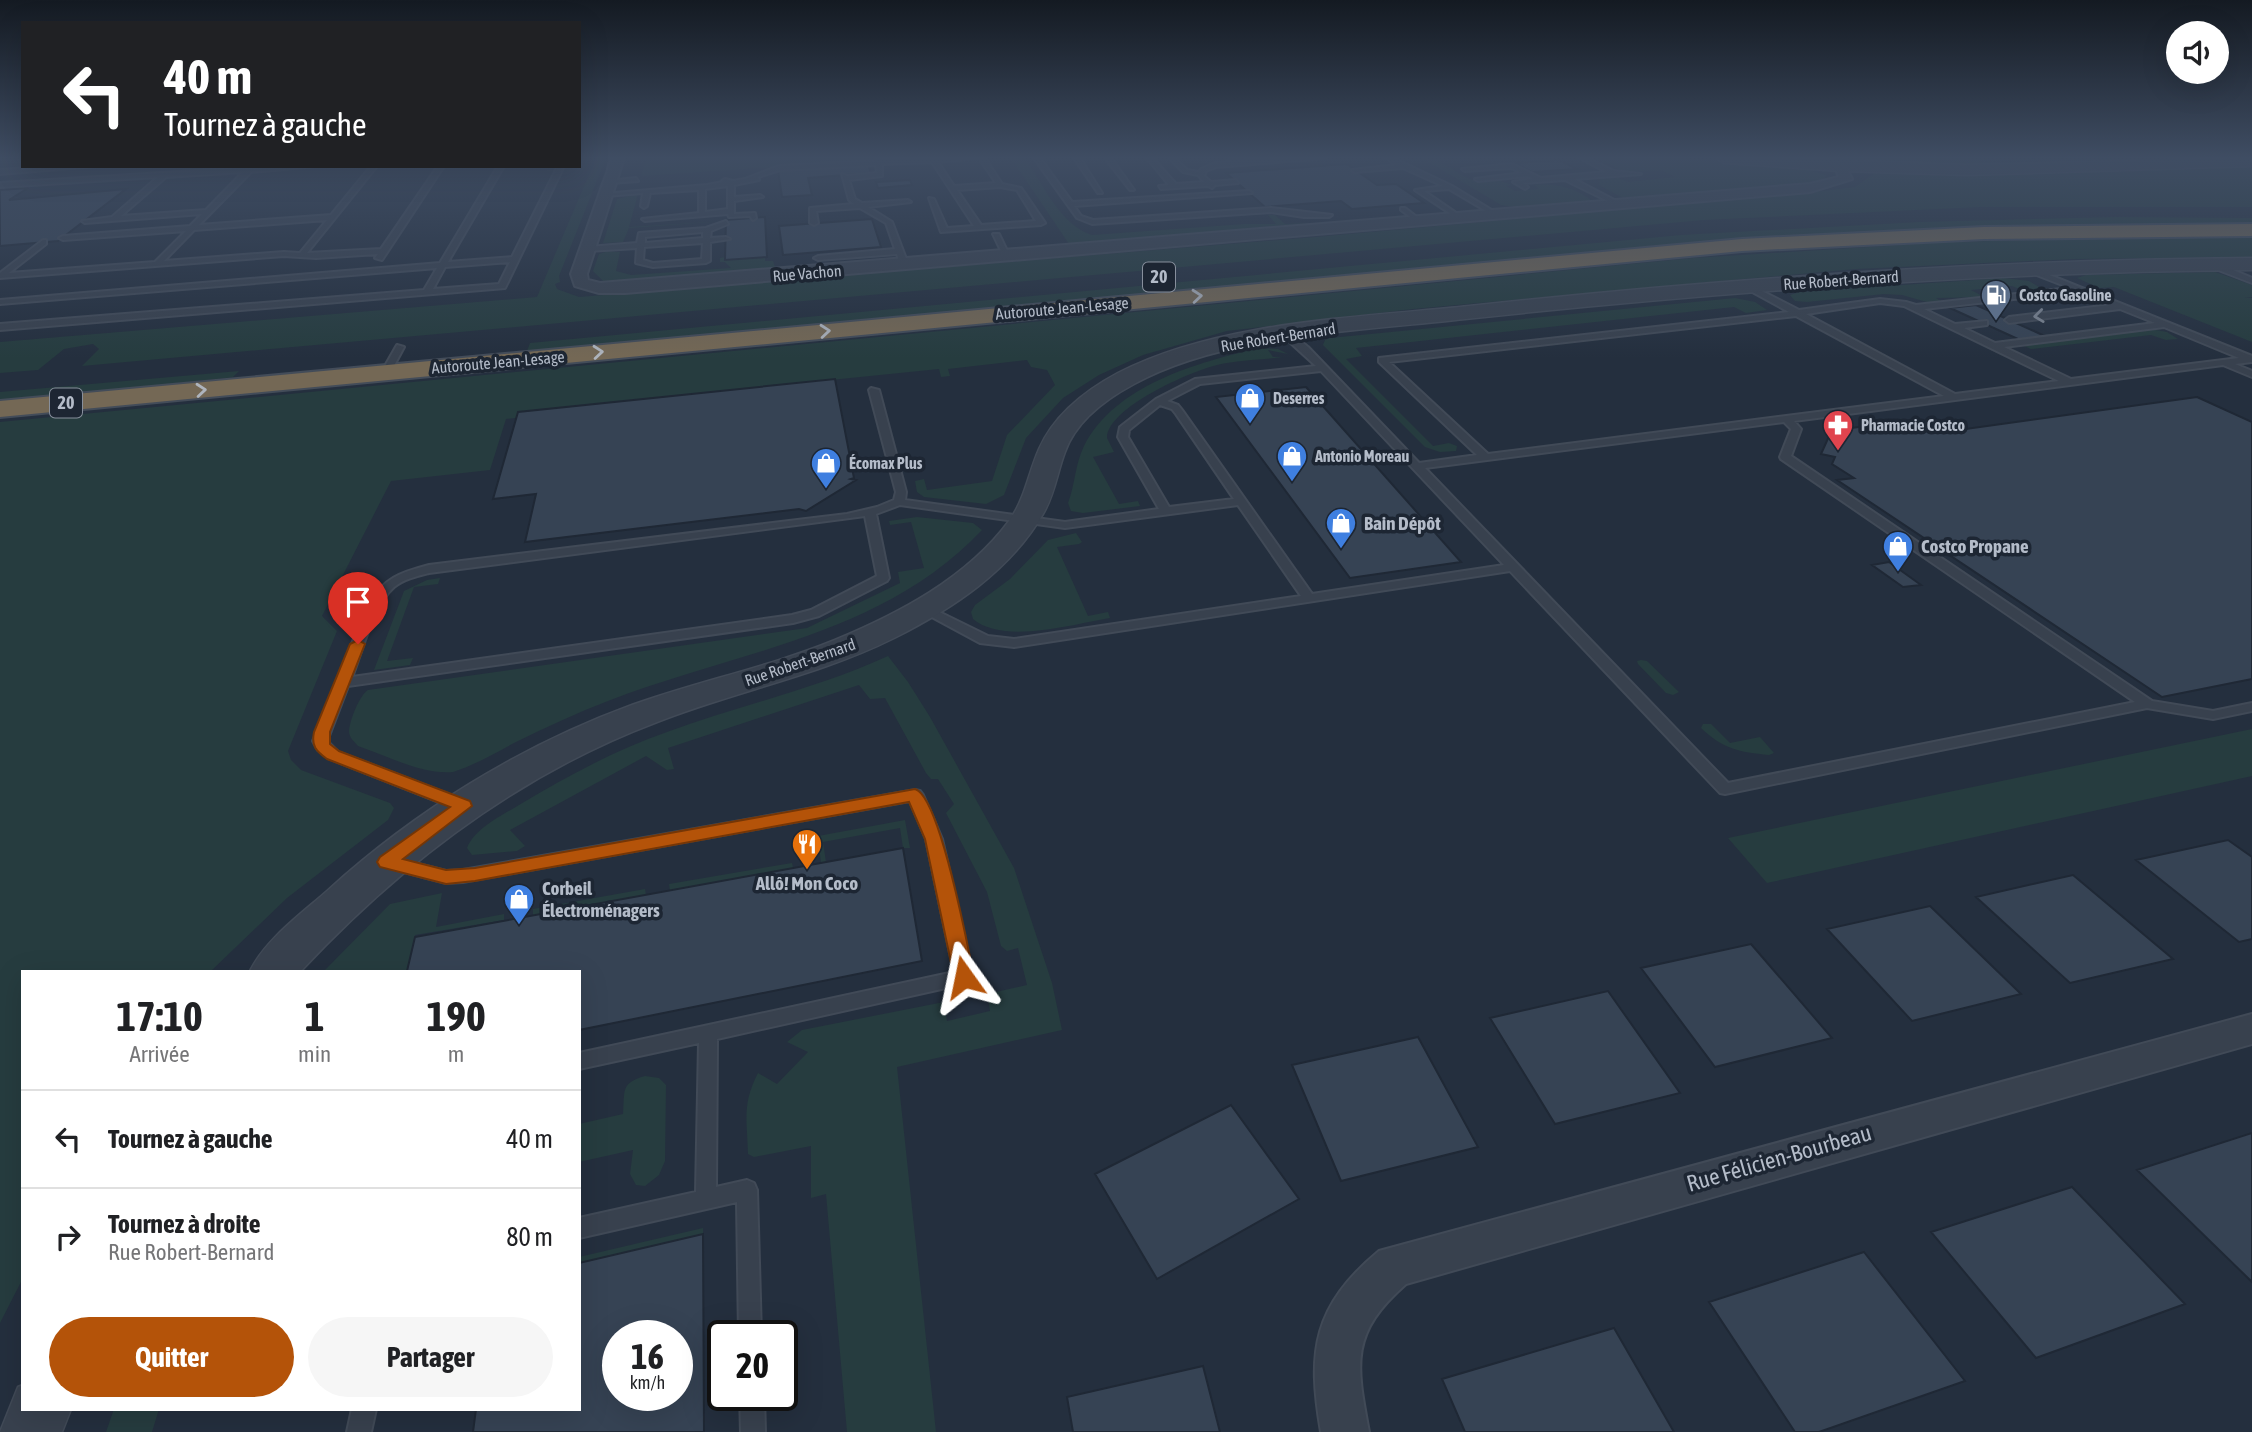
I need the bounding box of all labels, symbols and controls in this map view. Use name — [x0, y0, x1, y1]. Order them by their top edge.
map controls — [2166, 21, 2229, 84]
button: sound — [2166, 21, 2229, 84]
text: 40 m — [164, 48, 252, 104]
icon: left — [49, 49, 140, 140]
text: Tournez à gauche — [164, 106, 367, 143]
street label: Rue Vachon — [772, 261, 842, 285]
road number: 20 — [1143, 262, 1175, 292]
street label: Rue Robert-Bernard — [1783, 267, 1899, 293]
fuel station icon: Costco Gasoline — [1979, 278, 2013, 322]
place label: Costco Gasoline — [2019, 286, 2111, 304]
one-way arrow — [1192, 288, 1203, 303]
street label: Autoroute Jean-Lesage — [995, 293, 1129, 324]
one-way arrow — [2033, 309, 2045, 324]
street label: Rue Robert-Bernard — [1219, 319, 1337, 355]
one-way arrow — [819, 324, 830, 339]
one-way arrow — [592, 345, 604, 360]
street label: Autoroute Jean-Lesage — [431, 347, 565, 378]
shop icon: Deserres — [1233, 381, 1267, 425]
one-way arrow — [196, 383, 207, 398]
road number: 20 — [50, 388, 82, 418]
place label: Deserres — [1273, 389, 1325, 407]
pharmacy icon: Pharmacie Costco — [1821, 408, 1855, 452]
place label: Pharmacie Costco — [1861, 416, 1966, 434]
shop icon: Antonio Moreau — [1275, 439, 1309, 483]
shop icon: Écomax Plus — [809, 446, 843, 490]
place label: Antonio Moreau — [1314, 447, 1409, 465]
place label: Écomax Plus — [849, 454, 923, 472]
shop icon: Bain Dépôt — [1324, 506, 1358, 550]
place label: Bain Dépôt — [1364, 512, 1441, 534]
shop icon: Costco Propane — [1881, 529, 1915, 573]
place label: Costco Propane — [1921, 535, 2029, 557]
pin — [328, 572, 388, 644]
icon: arrive — [339, 583, 377, 621]
street label: Rue Robert-Bernard — [742, 635, 858, 689]
restaurant icon: Allô! Mon Coco — [790, 827, 824, 871]
place label: Allô! Mon Coco — [755, 872, 858, 894]
place label: Corbeil Électroménagers — [542, 877, 660, 921]
shop icon: Corbeil Électroménagers — [502, 882, 536, 926]
position arrow — [927, 940, 1001, 1014]
text: 17:10 — [116, 992, 203, 1040]
text: 1 — [305, 992, 324, 1040]
text: 190 — [426, 992, 486, 1040]
text: Arrivée — [129, 1041, 190, 1067]
text: min — [298, 1041, 331, 1067]
text: m — [448, 1041, 464, 1067]
street label: Rue Félicien-Bourbeau — [1684, 1119, 1874, 1197]
icon: left — [49, 1120, 87, 1158]
text: Tournez à gauche — [108, 1124, 273, 1154]
text: 40 m — [506, 1124, 553, 1154]
text: Tournez à droite — [108, 1209, 261, 1239]
icon: right — [49, 1218, 87, 1256]
text: 80 m — [506, 1222, 553, 1252]
text: Rue Robert-Bernard — [108, 1239, 274, 1265]
button: Quitter — [49, 1317, 294, 1397]
button: Partager — [308, 1317, 553, 1397]
speed limit sign: 20 — [707, 1320, 798, 1411]
text: 16 — [631, 1336, 664, 1376]
text: km/h — [630, 1372, 665, 1393]

